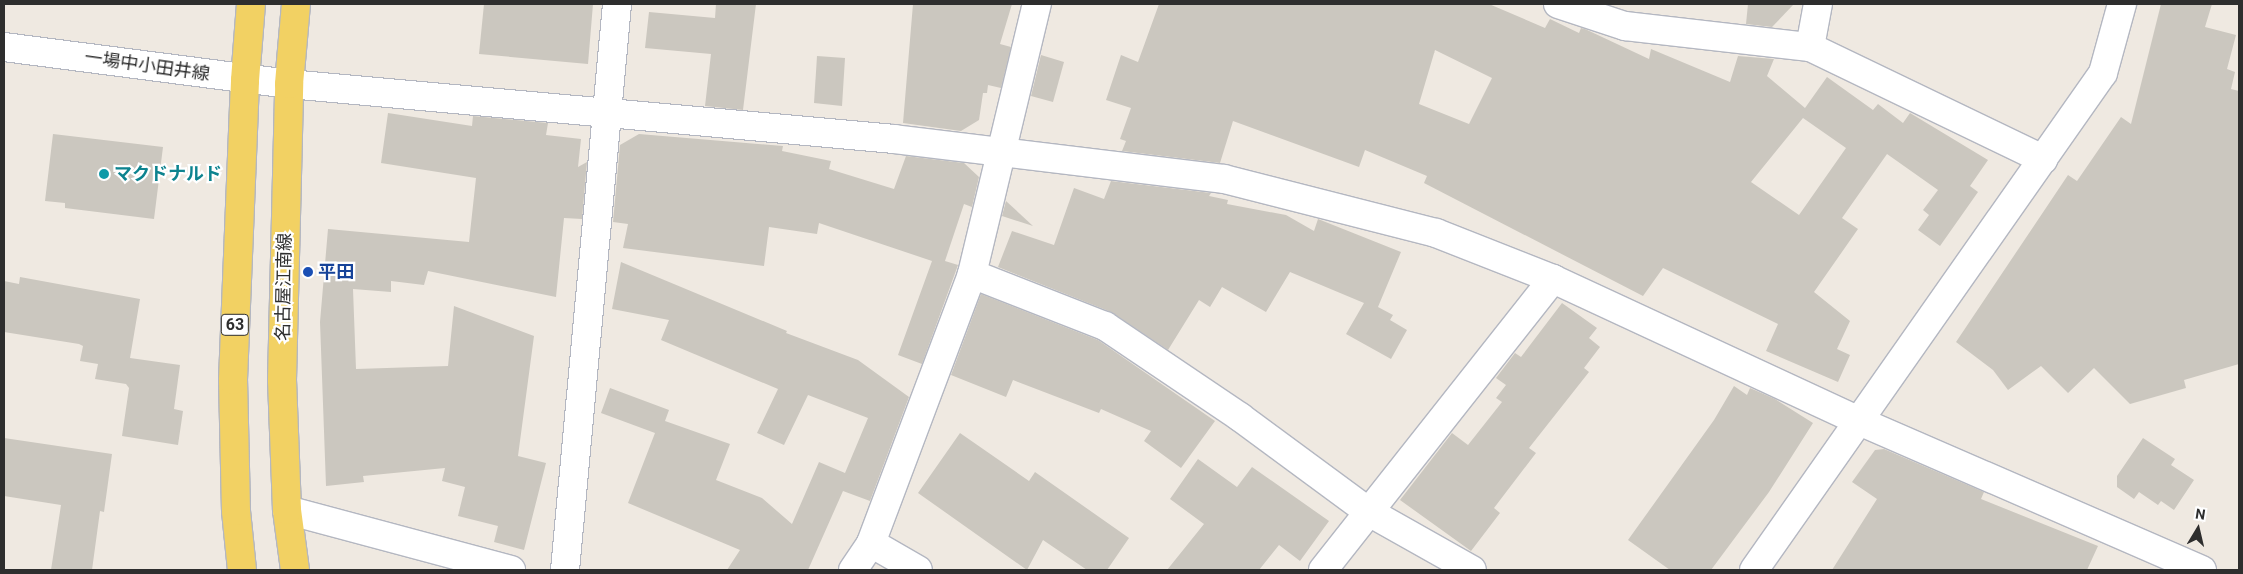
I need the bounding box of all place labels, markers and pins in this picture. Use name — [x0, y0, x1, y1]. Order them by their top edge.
place label: マクドナルド — [114, 163, 222, 185]
marker: マクドナルド — [98, 168, 110, 180]
place label: 平田 — [318, 261, 354, 283]
marker: 平田 — [302, 266, 314, 278]

